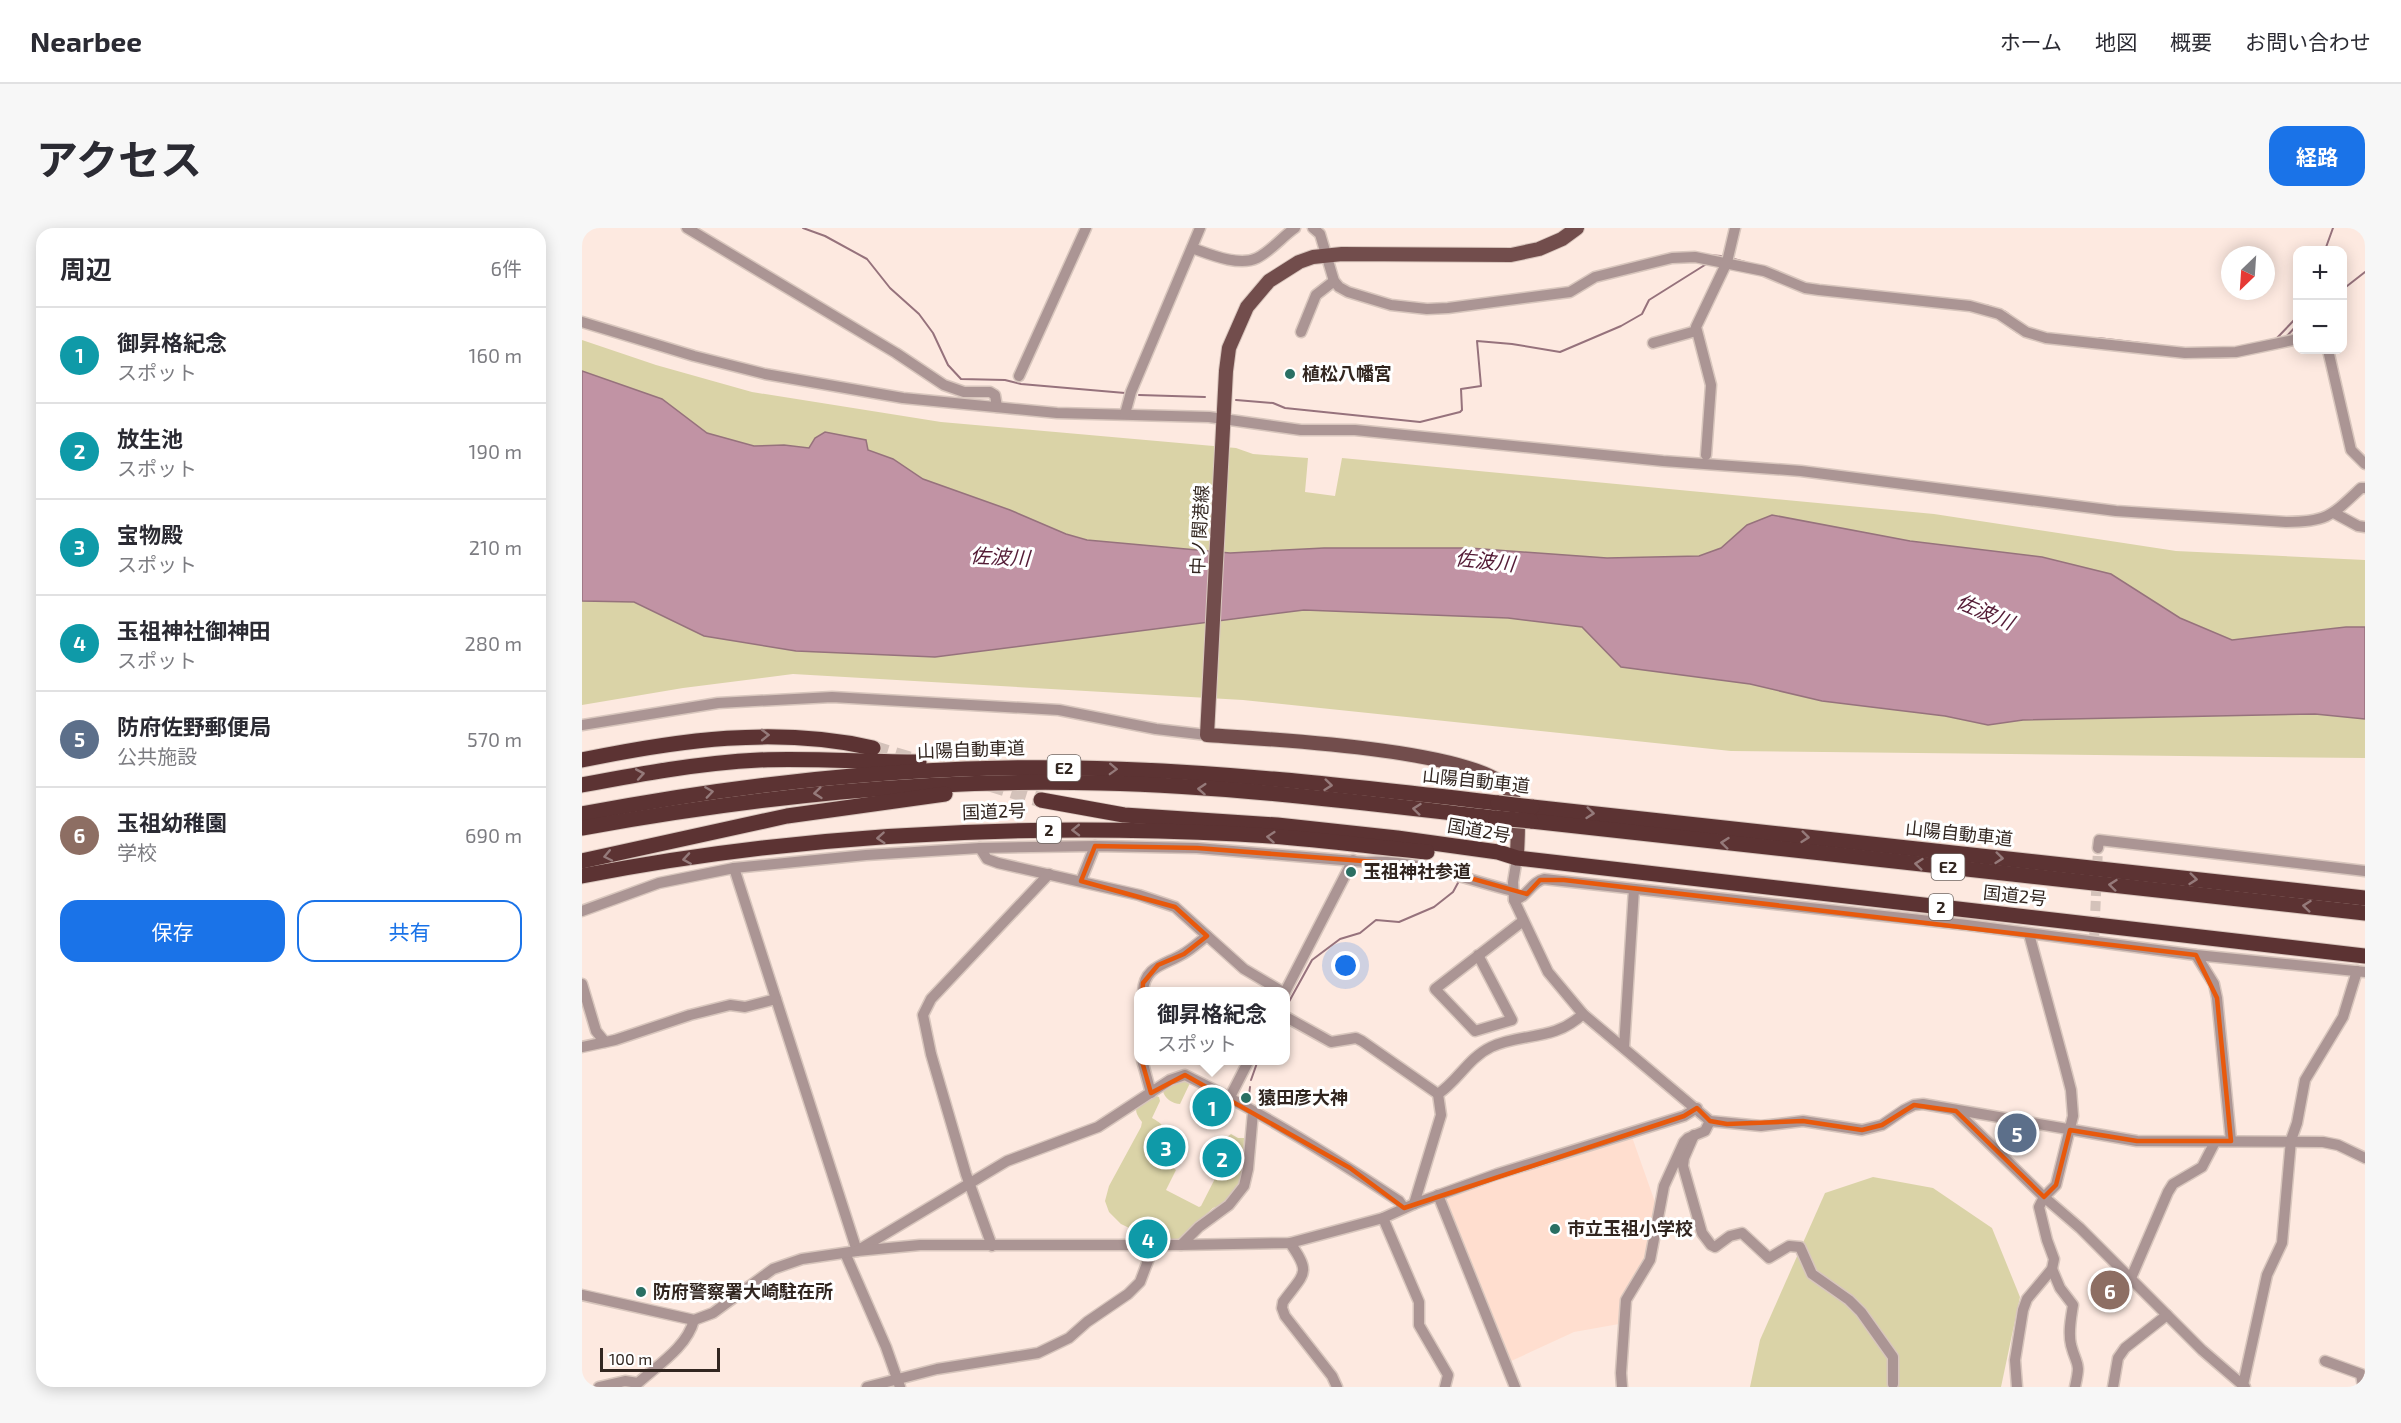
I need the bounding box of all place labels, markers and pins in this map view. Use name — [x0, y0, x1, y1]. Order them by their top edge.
place label: 植松八幡宮 — [1302, 362, 1392, 384]
marker: 植松八幡宮 — [1283, 367, 1297, 381]
place label: 玉祖神社参道 — [1363, 860, 1471, 882]
marker: 玉祖神社参道 — [1344, 865, 1358, 879]
pin: 1 — [1192, 1084, 1232, 1130]
place label: 猿田彦大神 — [1258, 1086, 1348, 1108]
marker: 猿田彦大神 — [1239, 1091, 1253, 1105]
pin: 5 — [1998, 1110, 2036, 1156]
pin: 3 — [1146, 1124, 1186, 1170]
pin: 2 — [1202, 1136, 1242, 1180]
pin: 4 — [1128, 1216, 1168, 1262]
place label: 市立玉祖小学校 — [1567, 1217, 1693, 1239]
marker: 市立玉祖小学校 — [1548, 1222, 1562, 1236]
pin: 6 — [2090, 1268, 2129, 1312]
place label: 防府警察署大崎駐在所 — [653, 1280, 833, 1302]
marker: 防府警察署大崎駐在所 — [634, 1285, 648, 1299]

